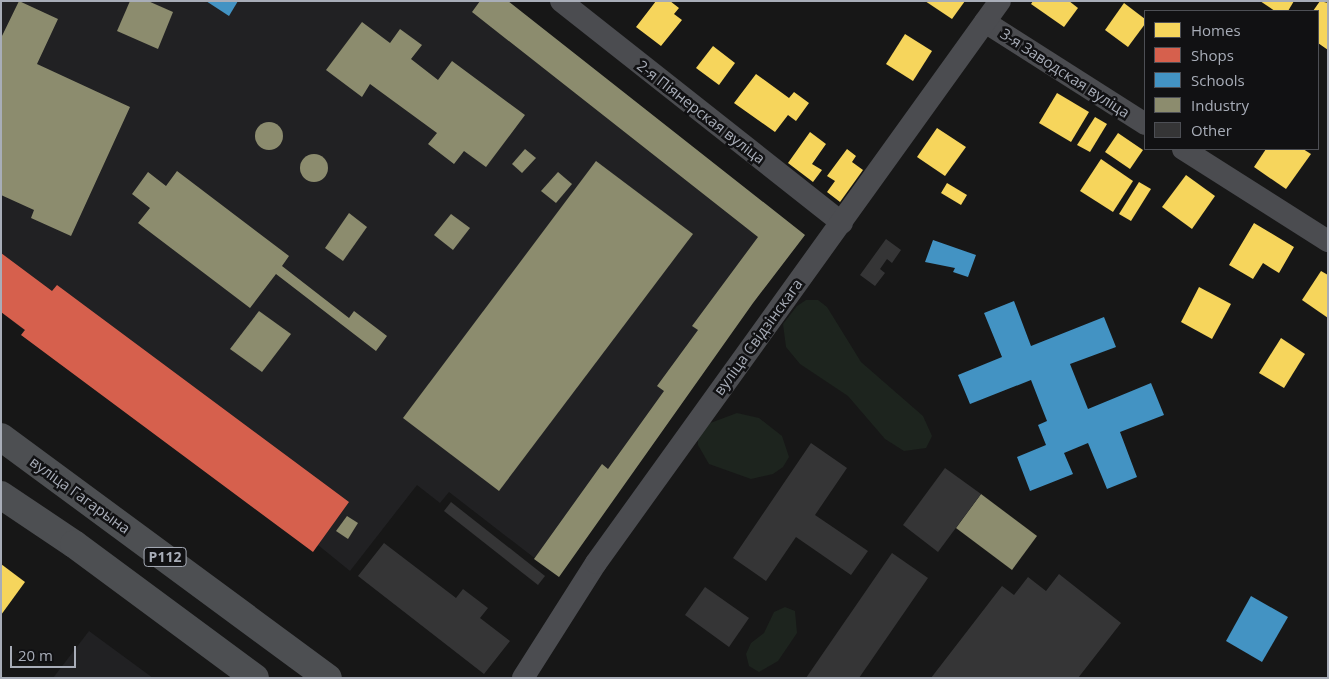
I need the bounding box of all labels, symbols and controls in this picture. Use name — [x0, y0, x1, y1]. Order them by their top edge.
legend — [1144, 10, 1319, 150]
text: Homes — [1191, 20, 1241, 40]
street label: 3-я Заводская вуліца — [997, 24, 1133, 122]
text: Shops — [1191, 45, 1234, 65]
street label: 2-я Піянерская вуліца — [633, 56, 769, 168]
text: Schools — [1191, 70, 1245, 90]
text: Industry — [1191, 95, 1249, 115]
text: Other — [1191, 120, 1232, 140]
street label: вуліца Свідзінскага — [710, 275, 806, 399]
street label: вуліца Гагарына — [26, 453, 134, 537]
road number: Р112 — [142, 546, 188, 568]
scale bar — [12, 636, 79, 668]
text: 20 m — [18, 645, 53, 665]

